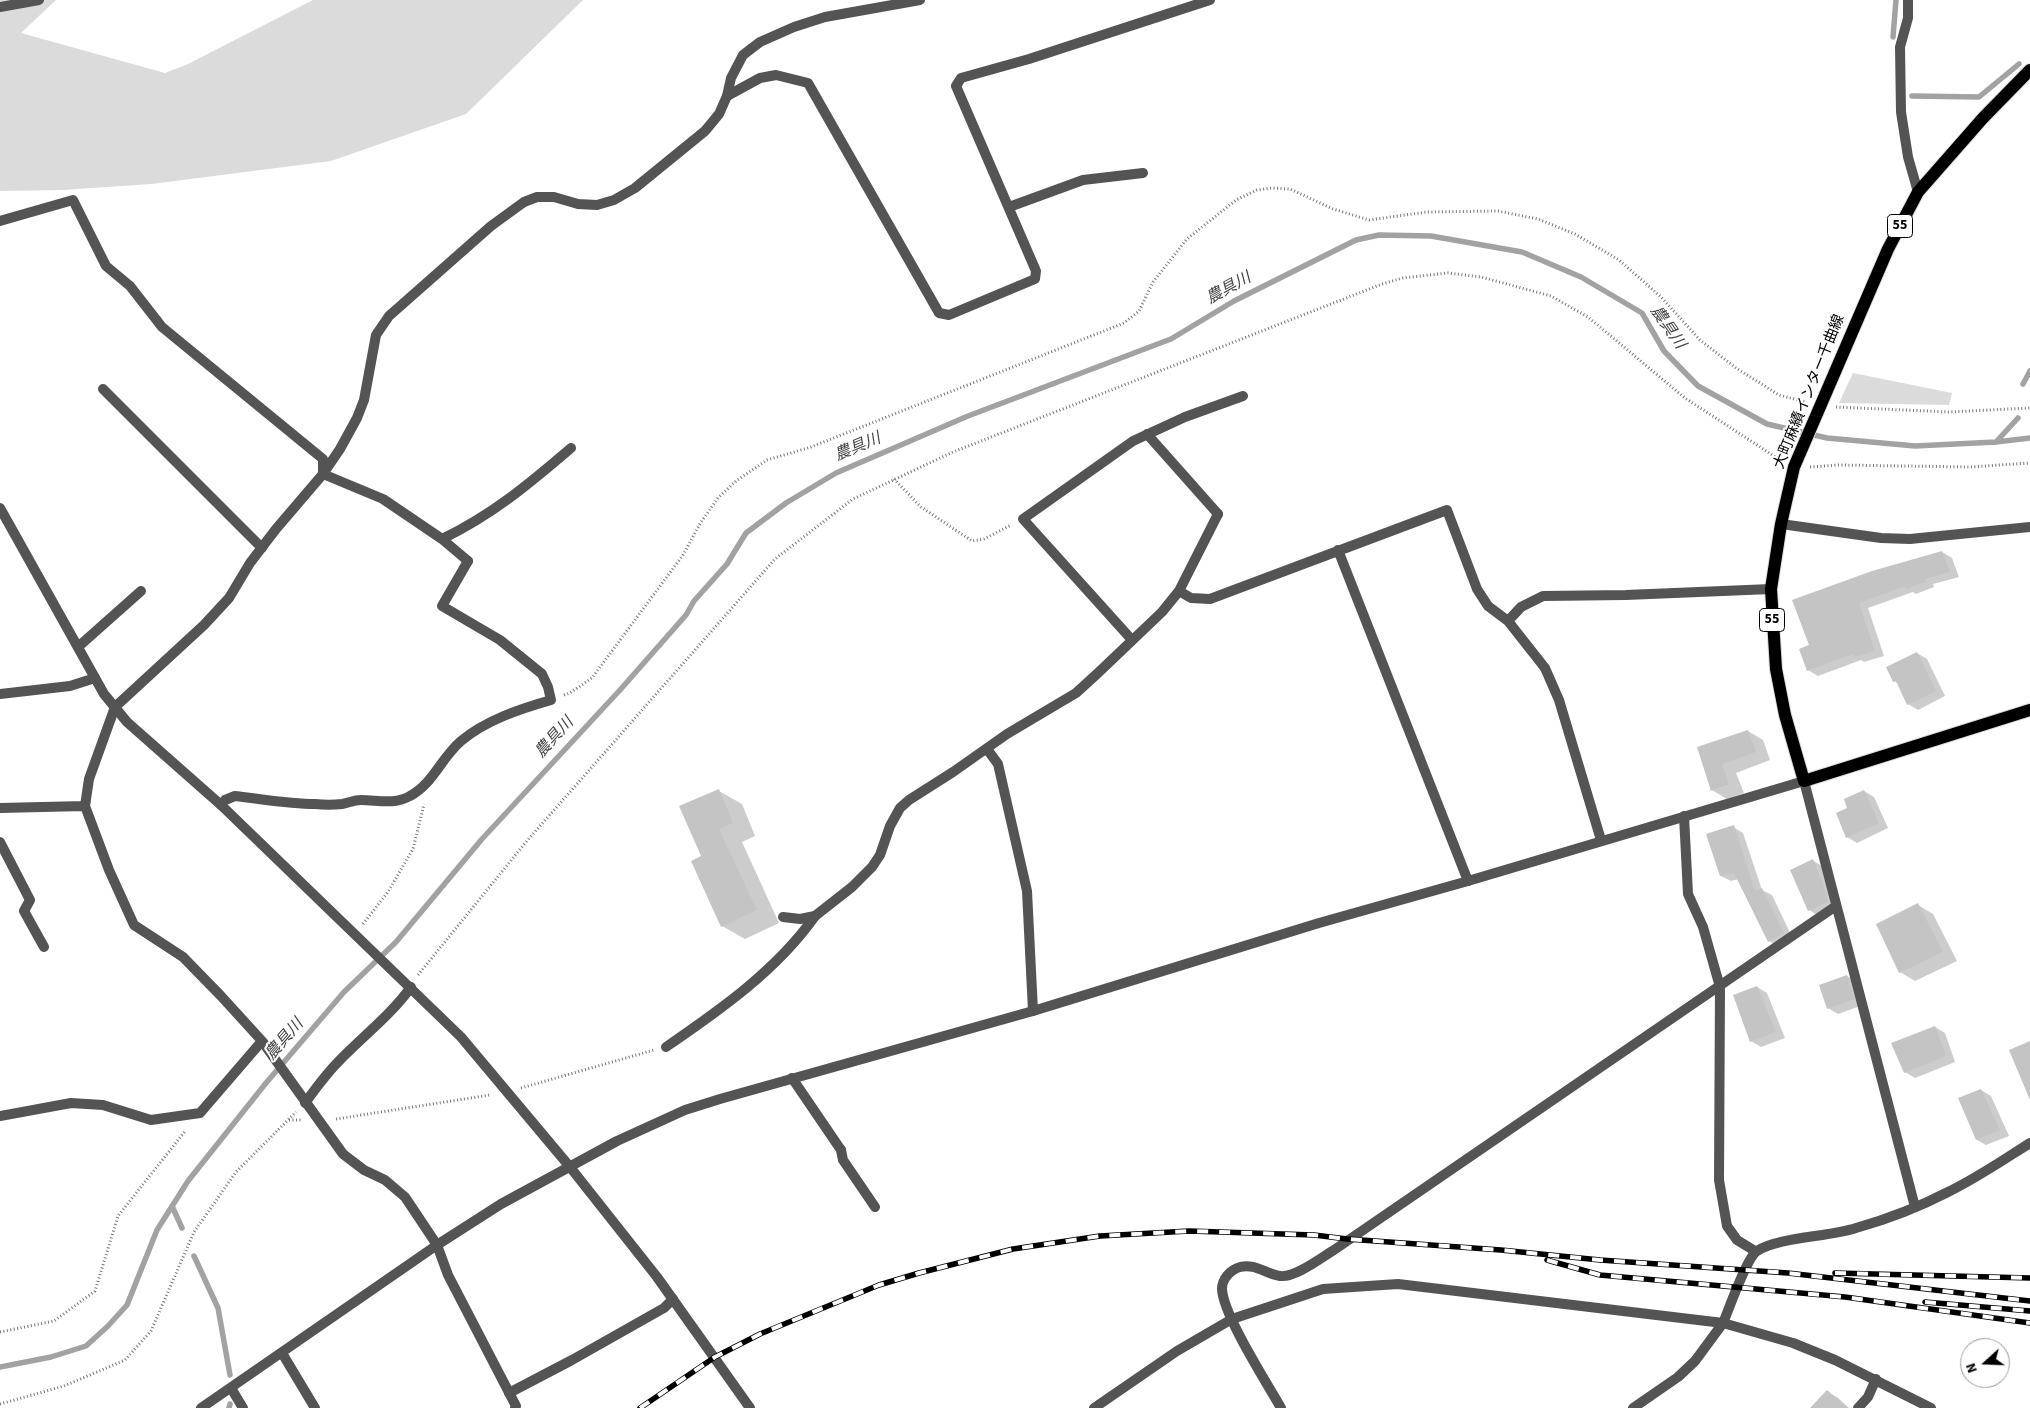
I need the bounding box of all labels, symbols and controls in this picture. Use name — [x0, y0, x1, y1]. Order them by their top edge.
road number: 55 — [1888, 215, 1912, 238]
water label: 農具川 — [1203, 269, 1255, 309]
water label: 農具川 — [1645, 303, 1689, 353]
street label: 大町麻績インター千曲線 — [1771, 312, 1849, 472]
water label: 農具川 — [832, 430, 884, 466]
road number: 55 — [1760, 608, 1784, 632]
water label: 農具川 — [532, 714, 578, 762]
water label: 農具川 — [262, 1016, 308, 1064]
north arrow — [1960, 1338, 2010, 1388]
text: N — [1961, 1360, 1983, 1376]

